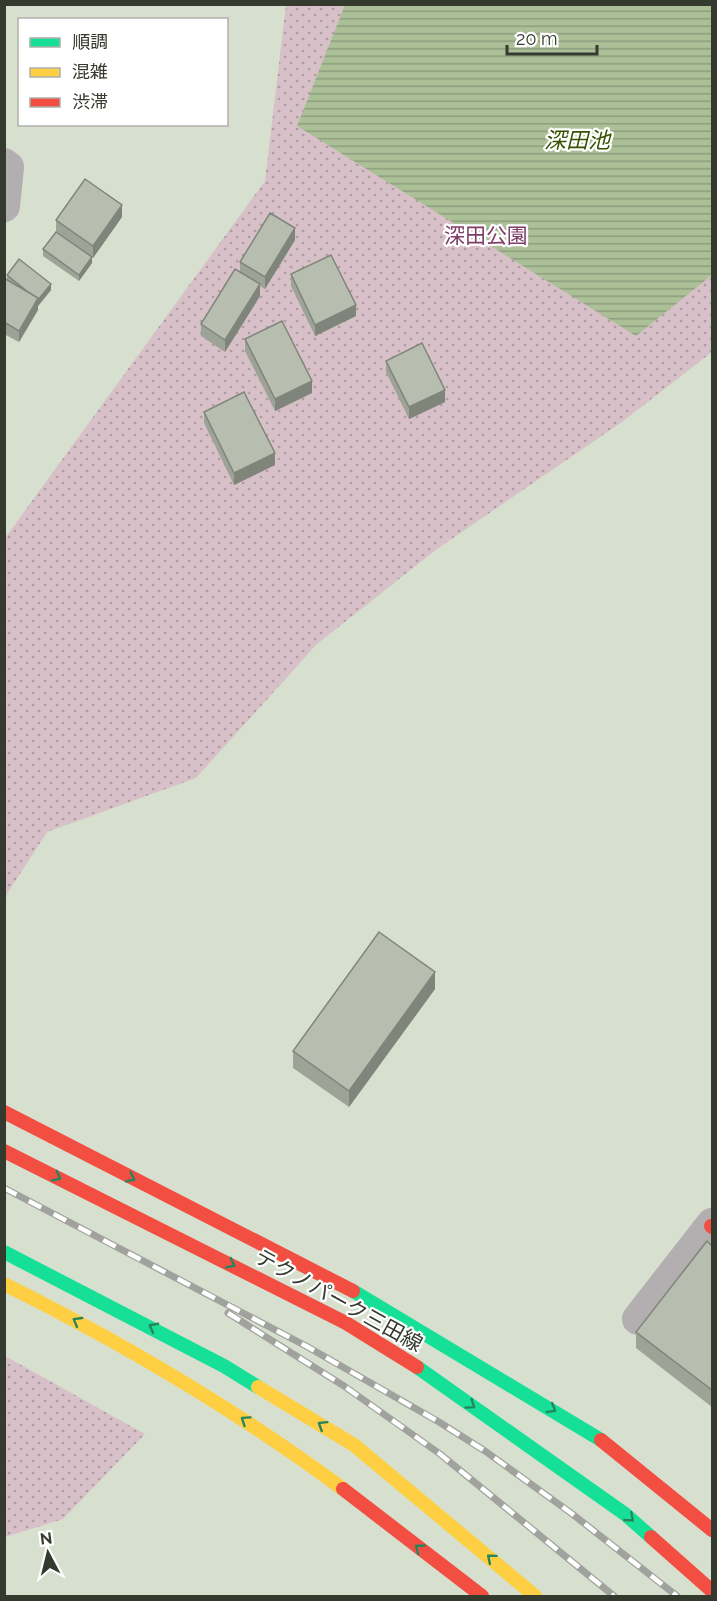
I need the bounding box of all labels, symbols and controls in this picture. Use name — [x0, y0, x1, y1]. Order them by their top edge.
legend — [18, 18, 228, 126]
scale bar — [507, 18, 597, 56]
text: 20 m — [516, 28, 558, 49]
text: 順調 — [72, 31, 108, 52]
text: 混雑 — [72, 61, 108, 82]
text: 渋滞 — [72, 91, 108, 112]
water label: 深田池 — [544, 127, 612, 153]
park label: 深田公園 — [444, 223, 528, 248]
one-way arrow — [50, 1170, 61, 1181]
one-way arrow — [124, 1170, 135, 1182]
street label: テクノパーク三田線 — [251, 1244, 427, 1356]
one-way arrow — [225, 1257, 236, 1268]
one-way arrow — [73, 1317, 83, 1328]
one-way arrow — [149, 1323, 159, 1334]
one-way arrow — [465, 1398, 476, 1409]
one-way arrow — [546, 1402, 556, 1414]
one-way arrow — [241, 1416, 251, 1428]
one-way arrow — [318, 1420, 328, 1432]
one-way arrow — [623, 1511, 634, 1522]
north arrow — [18, 1523, 78, 1583]
text: N — [39, 1528, 53, 1549]
one-way arrow — [415, 1544, 426, 1555]
one-way arrow — [487, 1554, 498, 1565]

